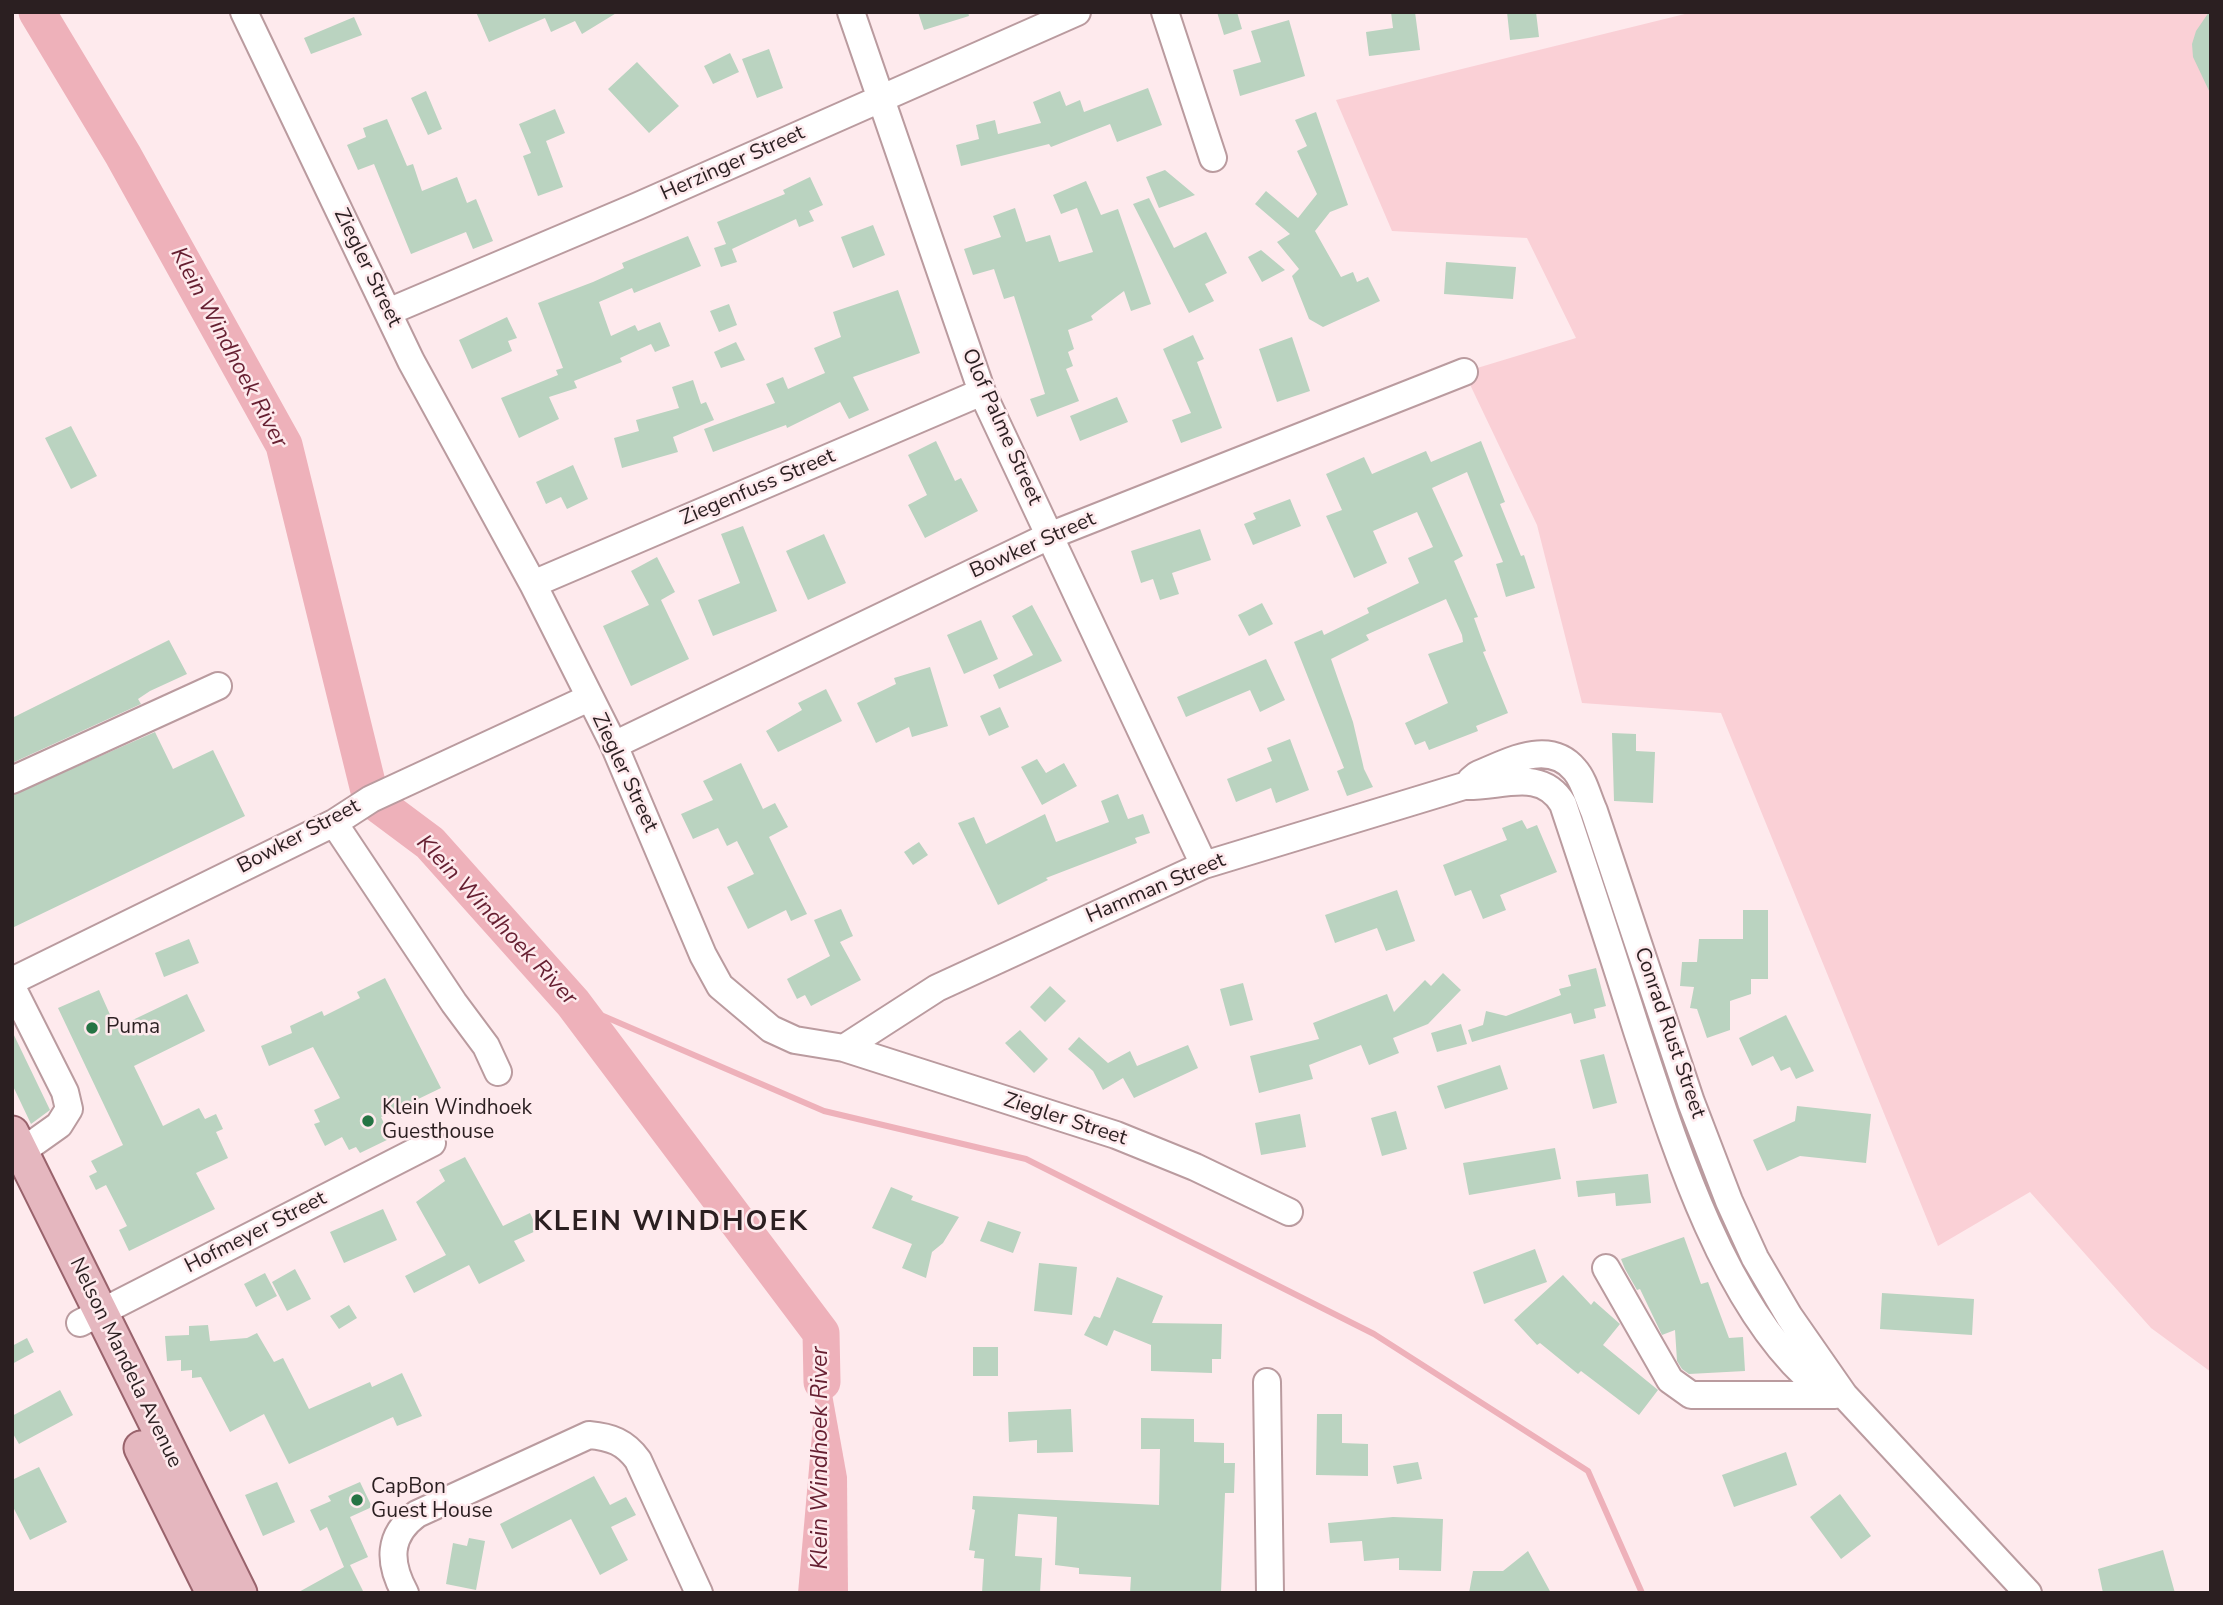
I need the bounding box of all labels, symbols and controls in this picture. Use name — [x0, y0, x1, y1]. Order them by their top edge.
street label: Herzinger Street — [657, 121, 809, 207]
street label: Ziegler Street — [328, 205, 406, 331]
water label: Klein Windhoek River — [163, 243, 293, 453]
street label: Olof Palme Street — [955, 345, 1047, 509]
street label: Ziegenfuss Street — [677, 444, 839, 532]
street label: Bowker Street — [966, 507, 1100, 585]
street label: Ziegler Street — [585, 710, 663, 836]
street label: Bowker Street — [233, 794, 365, 880]
water label: Klein Windhoek River — [410, 830, 582, 1012]
street label: Hamman Street — [1083, 848, 1229, 930]
street label: Conrad Rust Street — [1628, 944, 1710, 1122]
place label: Puma — [106, 1015, 160, 1041]
marker: Puma — [84, 1020, 100, 1036]
street label: Ziegler Street — [1000, 1088, 1130, 1152]
place label: Klein Windhoek Guesthouse — [382, 1096, 532, 1146]
marker: Klein Windhoek Guesthouse — [360, 1113, 376, 1129]
street label: Hofmeyer Street — [181, 1186, 331, 1280]
district label: KLEIN WINDHOEK — [535, 1206, 807, 1240]
street label: Nelson Mandela Avenue — [63, 1254, 187, 1472]
water label: Klein Windhoek River — [807, 1346, 835, 1570]
place label: CapBon Guest House — [371, 1475, 493, 1525]
marker: CapBon Guest House — [349, 1492, 365, 1508]

